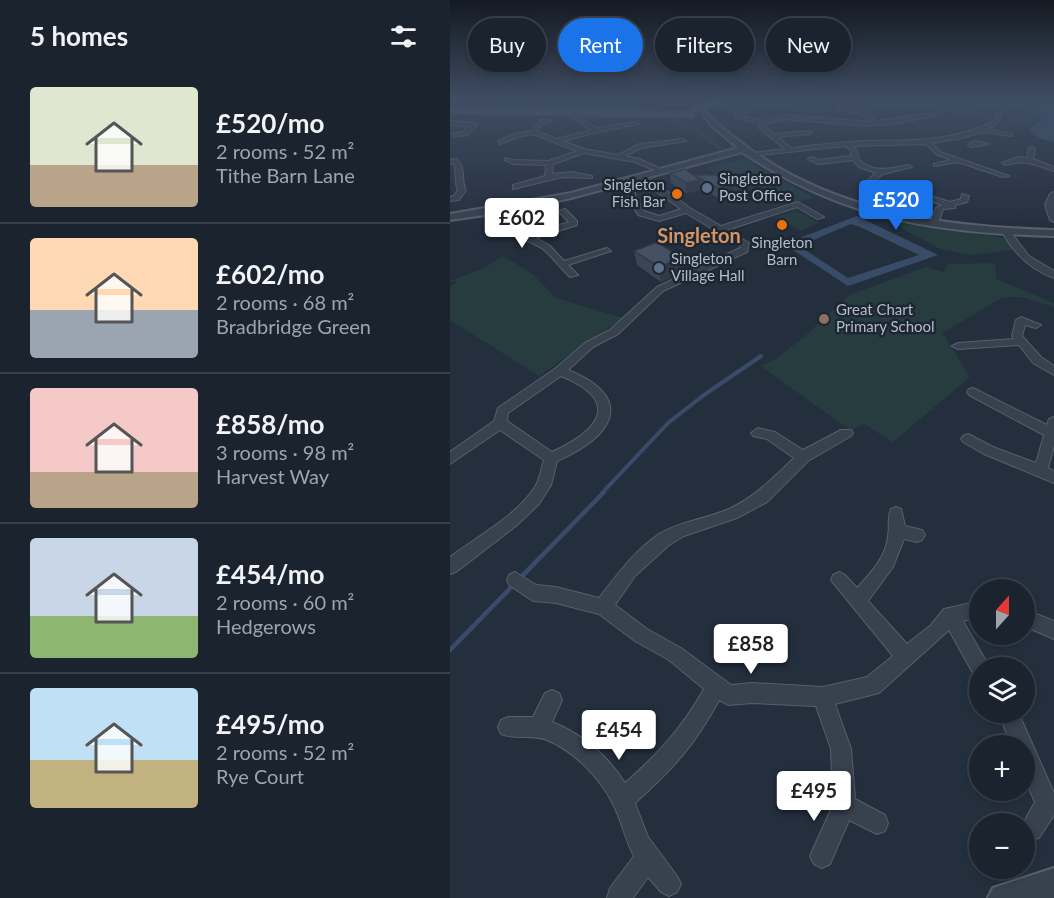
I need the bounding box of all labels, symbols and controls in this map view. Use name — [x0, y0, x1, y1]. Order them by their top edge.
chip: Buy — [468, 18, 546, 72]
chip: Rent — [558, 18, 643, 72]
chip: Filters — [655, 18, 754, 72]
chip: New — [766, 18, 851, 72]
text: 5 homes — [30, 20, 128, 52]
icon: filters — [387, 20, 420, 53]
text: £520/mo — [216, 107, 324, 139]
icon: home — [78, 111, 150, 183]
text: 2 rooms · 52 m² — [216, 139, 354, 163]
text: Tithe Barn Lane — [216, 163, 355, 187]
place label: Singleton Post Office — [719, 169, 792, 204]
place label: Singleton Fish Bar — [604, 175, 666, 210]
pin: £520 — [860, 180, 932, 231]
marker: Singleton Post Office — [700, 181, 714, 195]
marker: Singleton Fish Bar — [670, 187, 684, 201]
text: £520 — [873, 187, 919, 211]
pin: £602 — [486, 198, 558, 249]
text: £602 — [499, 205, 545, 229]
marker: Singleton Barn — [775, 218, 789, 232]
district label: Singleton — [657, 223, 741, 247]
place label: Singleton Barn — [751, 233, 813, 268]
place label: Singleton Village Hall — [671, 249, 745, 284]
text: £602/mo — [216, 258, 324, 290]
marker: Singleton Village Hall — [652, 261, 666, 275]
icon: home — [78, 262, 150, 334]
text: 2 rooms · 68 m² — [216, 290, 354, 314]
place label: Great Chart Primary School — [836, 300, 935, 335]
marker: Great Chart Primary School — [817, 312, 831, 326]
text: Bradbridge Green — [216, 314, 371, 338]
text: £858/mo — [216, 408, 324, 440]
icon: home — [78, 412, 150, 484]
text: 3 rooms · 98 m² — [216, 440, 354, 464]
text: Harvest Way — [216, 464, 329, 488]
text: £454/mo — [216, 558, 324, 590]
icon: home — [78, 562, 150, 634]
north arrow — [969, 579, 1035, 645]
map controls — [969, 579, 1035, 879]
text: 2 rooms · 60 m² — [216, 590, 354, 614]
text: Hedgerows — [216, 614, 316, 638]
pin: £858 — [715, 624, 787, 675]
text: £858 — [728, 631, 774, 655]
button: layers — [969, 657, 1035, 723]
text: £495/mo — [216, 708, 324, 740]
pin: £454 — [583, 710, 655, 761]
icon: home — [78, 712, 150, 784]
text: £454 — [596, 717, 642, 741]
button: + — [969, 735, 1035, 801]
text: 2 rooms · 52 m² — [216, 740, 354, 764]
text: Rye Court — [216, 764, 304, 788]
pin: £495 — [778, 771, 850, 822]
text: £495 — [791, 778, 837, 802]
button: − — [969, 813, 1035, 879]

